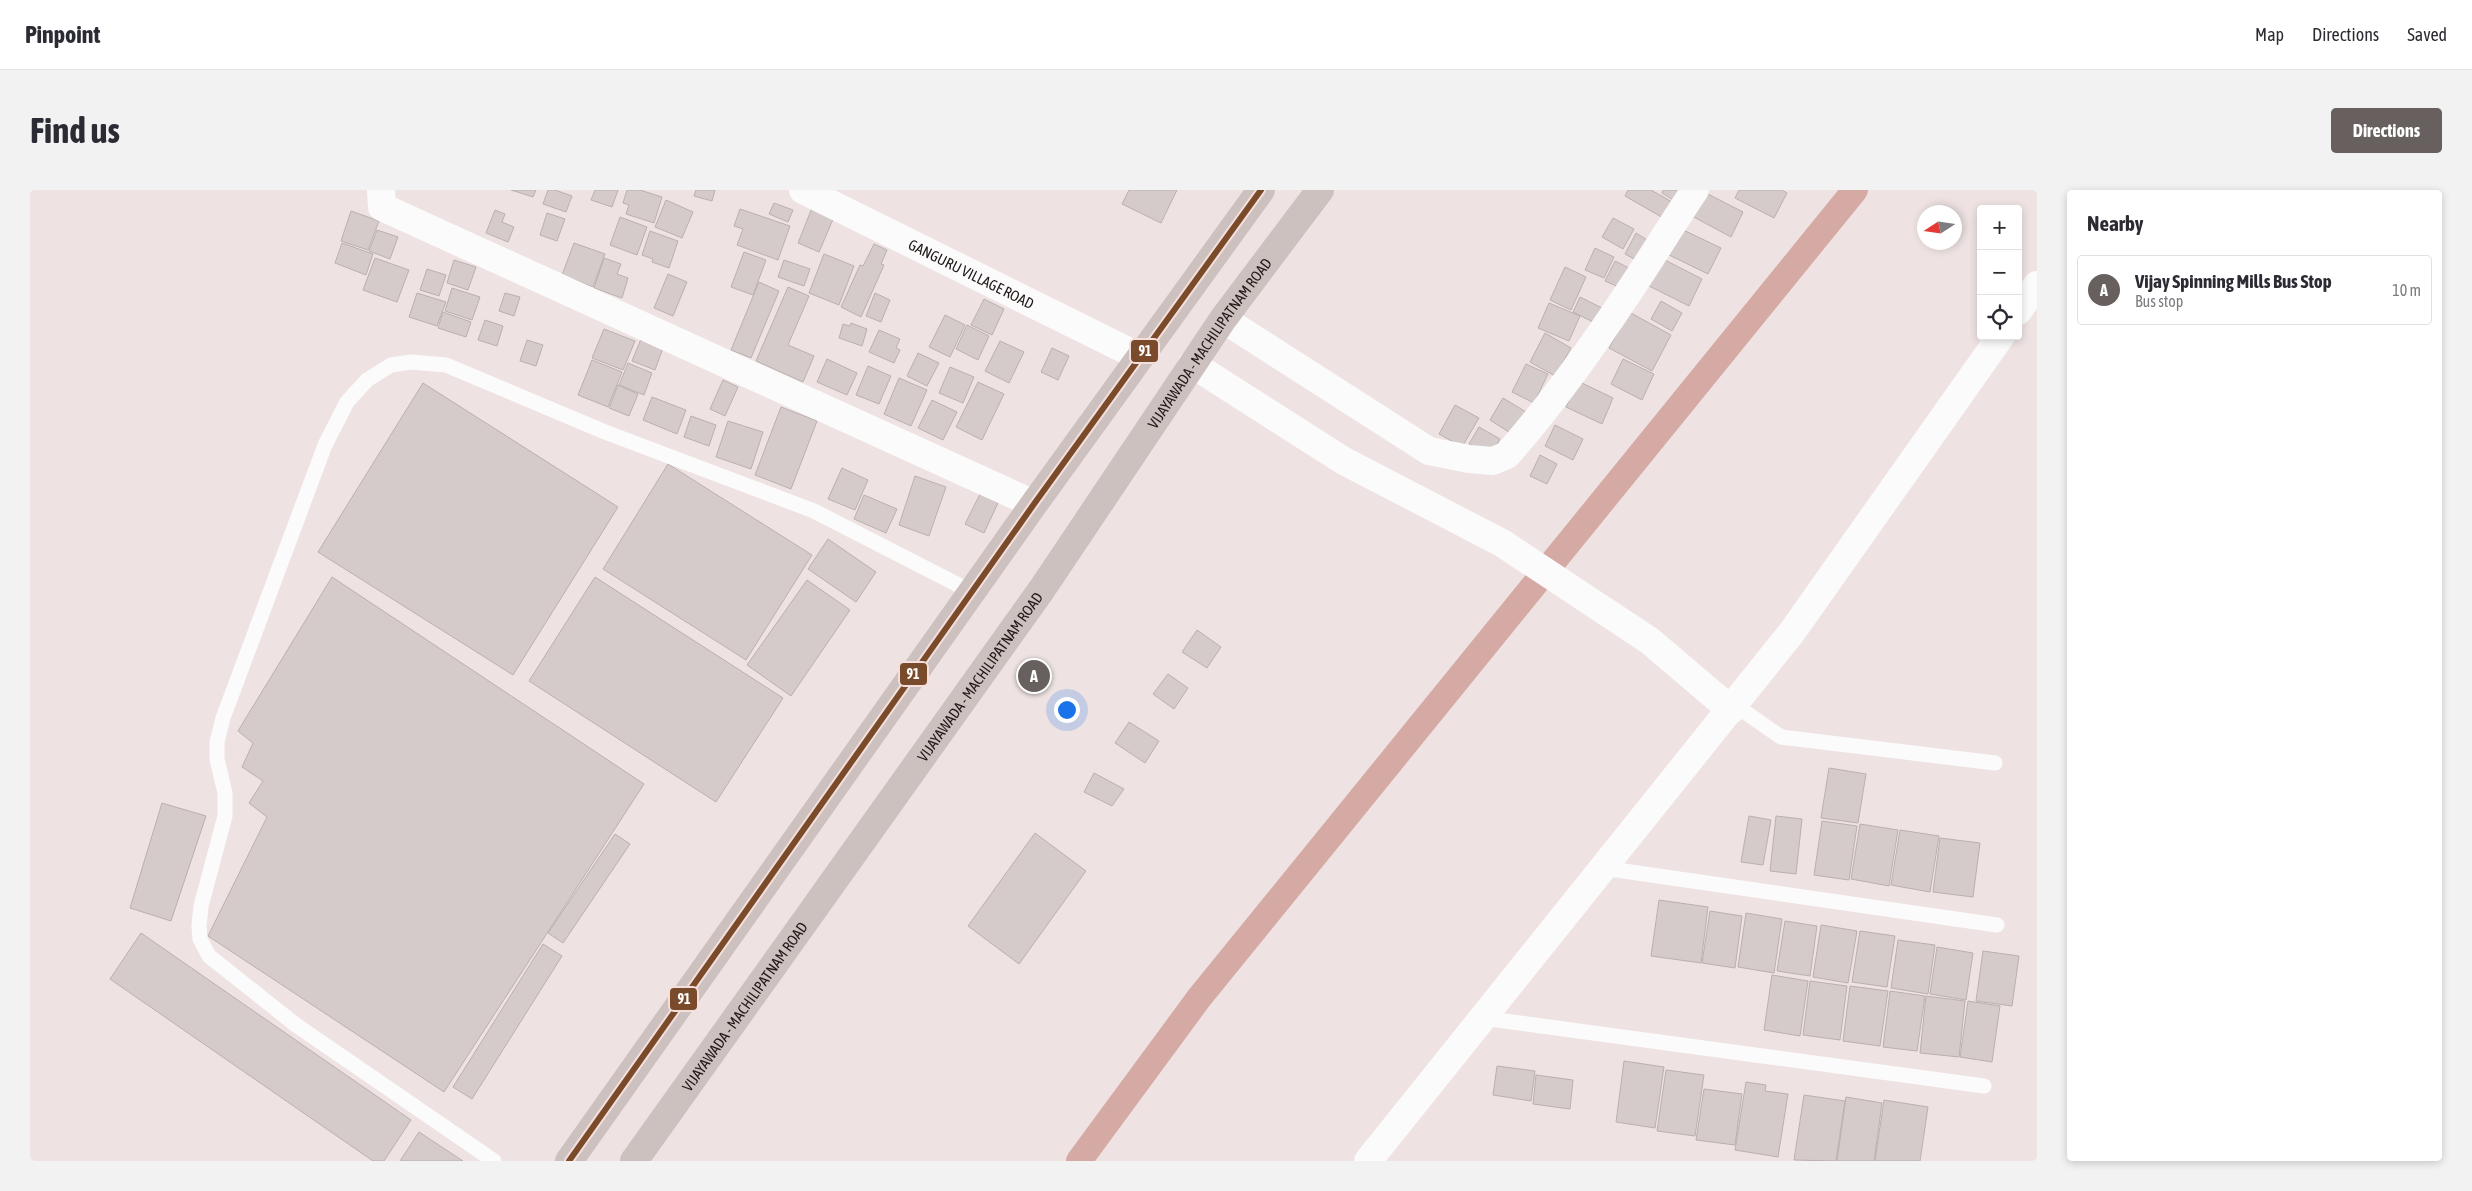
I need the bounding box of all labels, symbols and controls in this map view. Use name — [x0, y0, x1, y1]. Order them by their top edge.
text: Pinpoint — [25, 21, 100, 48]
text: Map — [2255, 24, 2284, 45]
text: Directions — [2312, 24, 2379, 45]
text: Saved — [2407, 24, 2447, 45]
button: Directions — [2331, 108, 2442, 153]
text: Find us — [30, 110, 120, 150]
north arrow — [1917, 205, 1962, 250]
map controls — [1977, 205, 2022, 340]
button: + — [1977, 205, 2022, 250]
text: Nearby — [2087, 211, 2143, 235]
street label: GANGURU VILLAGE ROAD — [906, 235, 1037, 312]
button: − — [1977, 250, 2022, 295]
street label: VIJAYAWADA - MACHILIPATNAM ROAD — [1144, 254, 1274, 431]
text: Vijay Spinning Mills Bus Stop — [2135, 270, 2332, 292]
text: A — [2100, 281, 2108, 299]
text: 10 m — [2392, 281, 2421, 299]
text: Bus stop — [2135, 292, 2183, 310]
button: locate — [1977, 295, 2022, 340]
line badge: 91 — [1130, 339, 1159, 363]
text: 91 — [1138, 343, 1152, 359]
street label: VIJAYAWADA - MACHILIPATNAM ROAD — [913, 589, 1047, 765]
pin: A — [1018, 657, 1050, 695]
line badge: 91 — [899, 662, 928, 686]
text: 91 — [906, 666, 920, 682]
your location — [1054, 697, 1080, 723]
street label: VIJAYAWADA - MACHILIPATNAM ROAD — [678, 918, 810, 1094]
line badge: 91 — [669, 987, 698, 1011]
text: 91 — [677, 991, 691, 1007]

